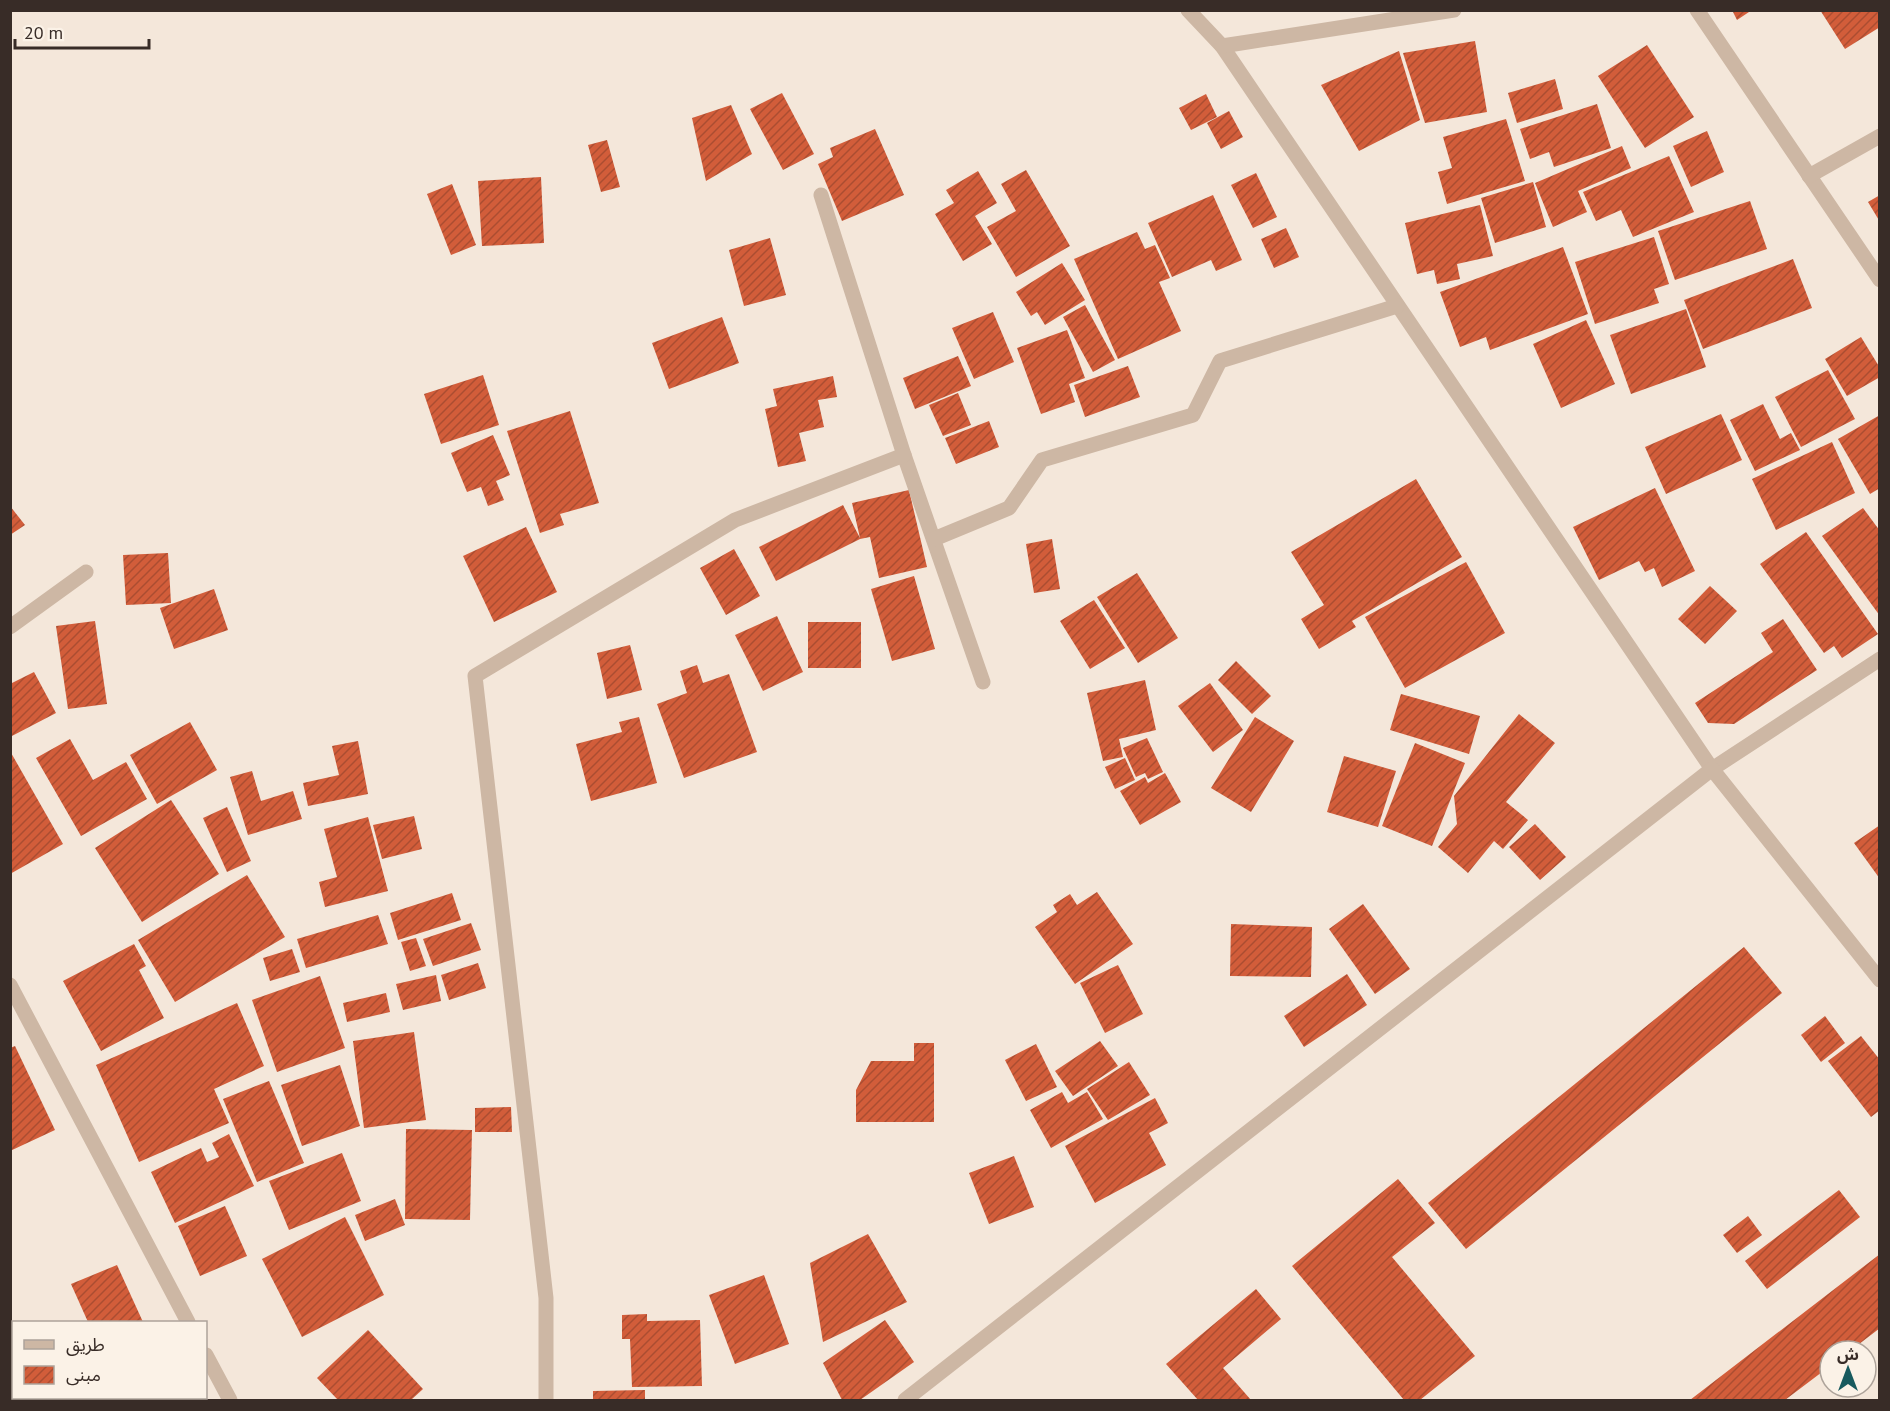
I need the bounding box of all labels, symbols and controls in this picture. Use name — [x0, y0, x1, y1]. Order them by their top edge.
scale bar — [15, 12, 148, 50]
text: 20 m — [24, 21, 63, 44]
legend — [12, 1321, 207, 1399]
text: طريق — [66, 1333, 105, 1356]
north arrow — [1818, 1339, 1878, 1399]
text: ش — [1837, 1344, 1859, 1364]
text: مبنى — [66, 1363, 101, 1386]

